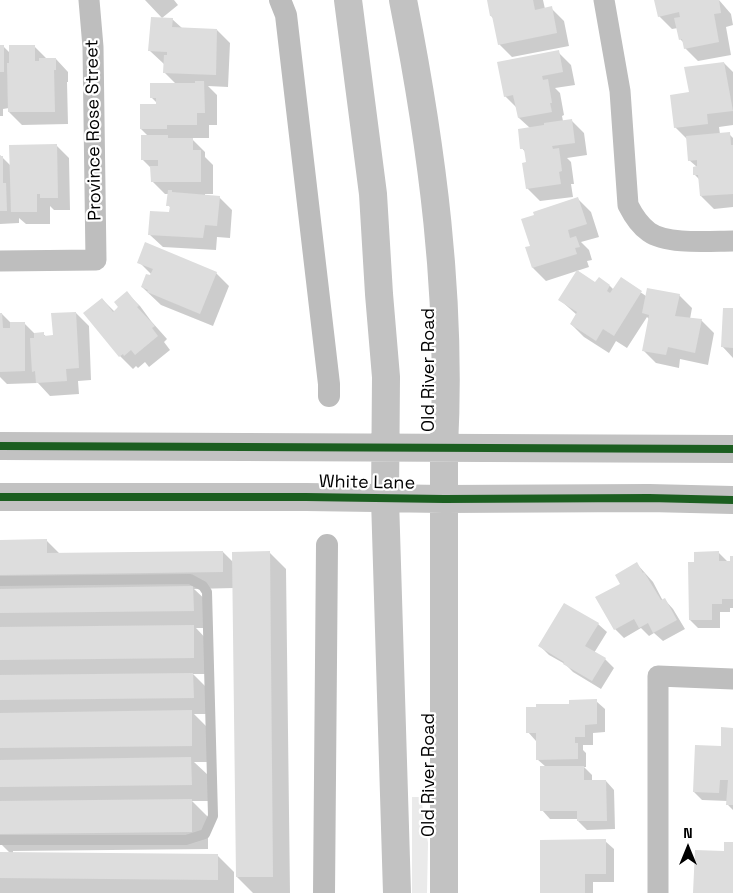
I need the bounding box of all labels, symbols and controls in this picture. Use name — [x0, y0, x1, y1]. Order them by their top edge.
street label: Province Rose Street — [82, 39, 106, 221]
street label: Old River Road — [418, 308, 440, 432]
street label: White Lane — [319, 471, 415, 495]
street label: Old River Road — [418, 713, 440, 837]
north arrow — [663, 823, 713, 873]
text: N — [683, 824, 693, 842]

